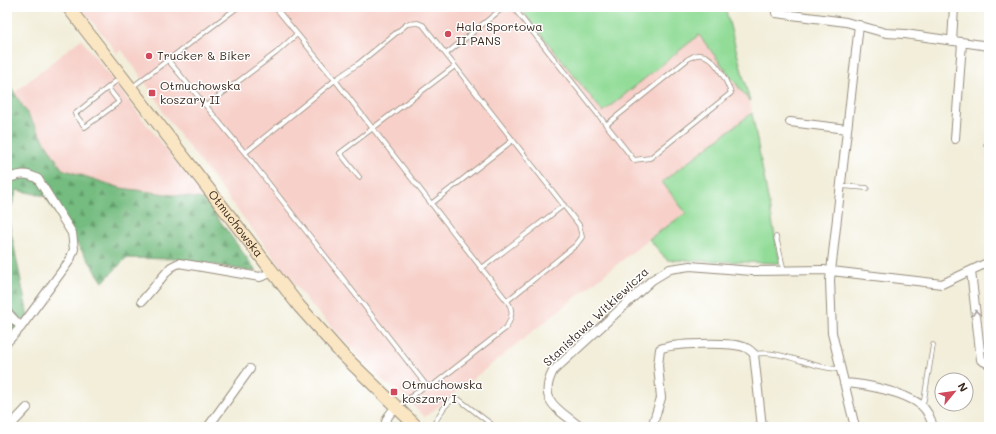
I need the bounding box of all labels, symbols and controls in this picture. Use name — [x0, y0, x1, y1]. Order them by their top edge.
place label: Hala Sportowa II PANS — [456, 18, 543, 48]
marker: Hala Sportowa II PANS — [443, 29, 453, 39]
place label: Trucker & Biker — [157, 47, 250, 63]
marker: Trucker & Biker — [144, 51, 154, 61]
place label: Otmuchowska koszary II — [160, 77, 241, 107]
marker: Otmuchowska koszary II — [147, 88, 157, 98]
street label: Otmuchowska — [205, 186, 267, 260]
street label: Stanisława Witkiewicza — [539, 263, 651, 369]
one-way arrow — [971, 310, 980, 316]
north arrow — [934, 372, 974, 412]
place label: Otmuchowska koszary I — [402, 376, 483, 406]
text: N — [955, 380, 972, 394]
marker: Otmuchowska koszary I — [389, 387, 399, 397]

